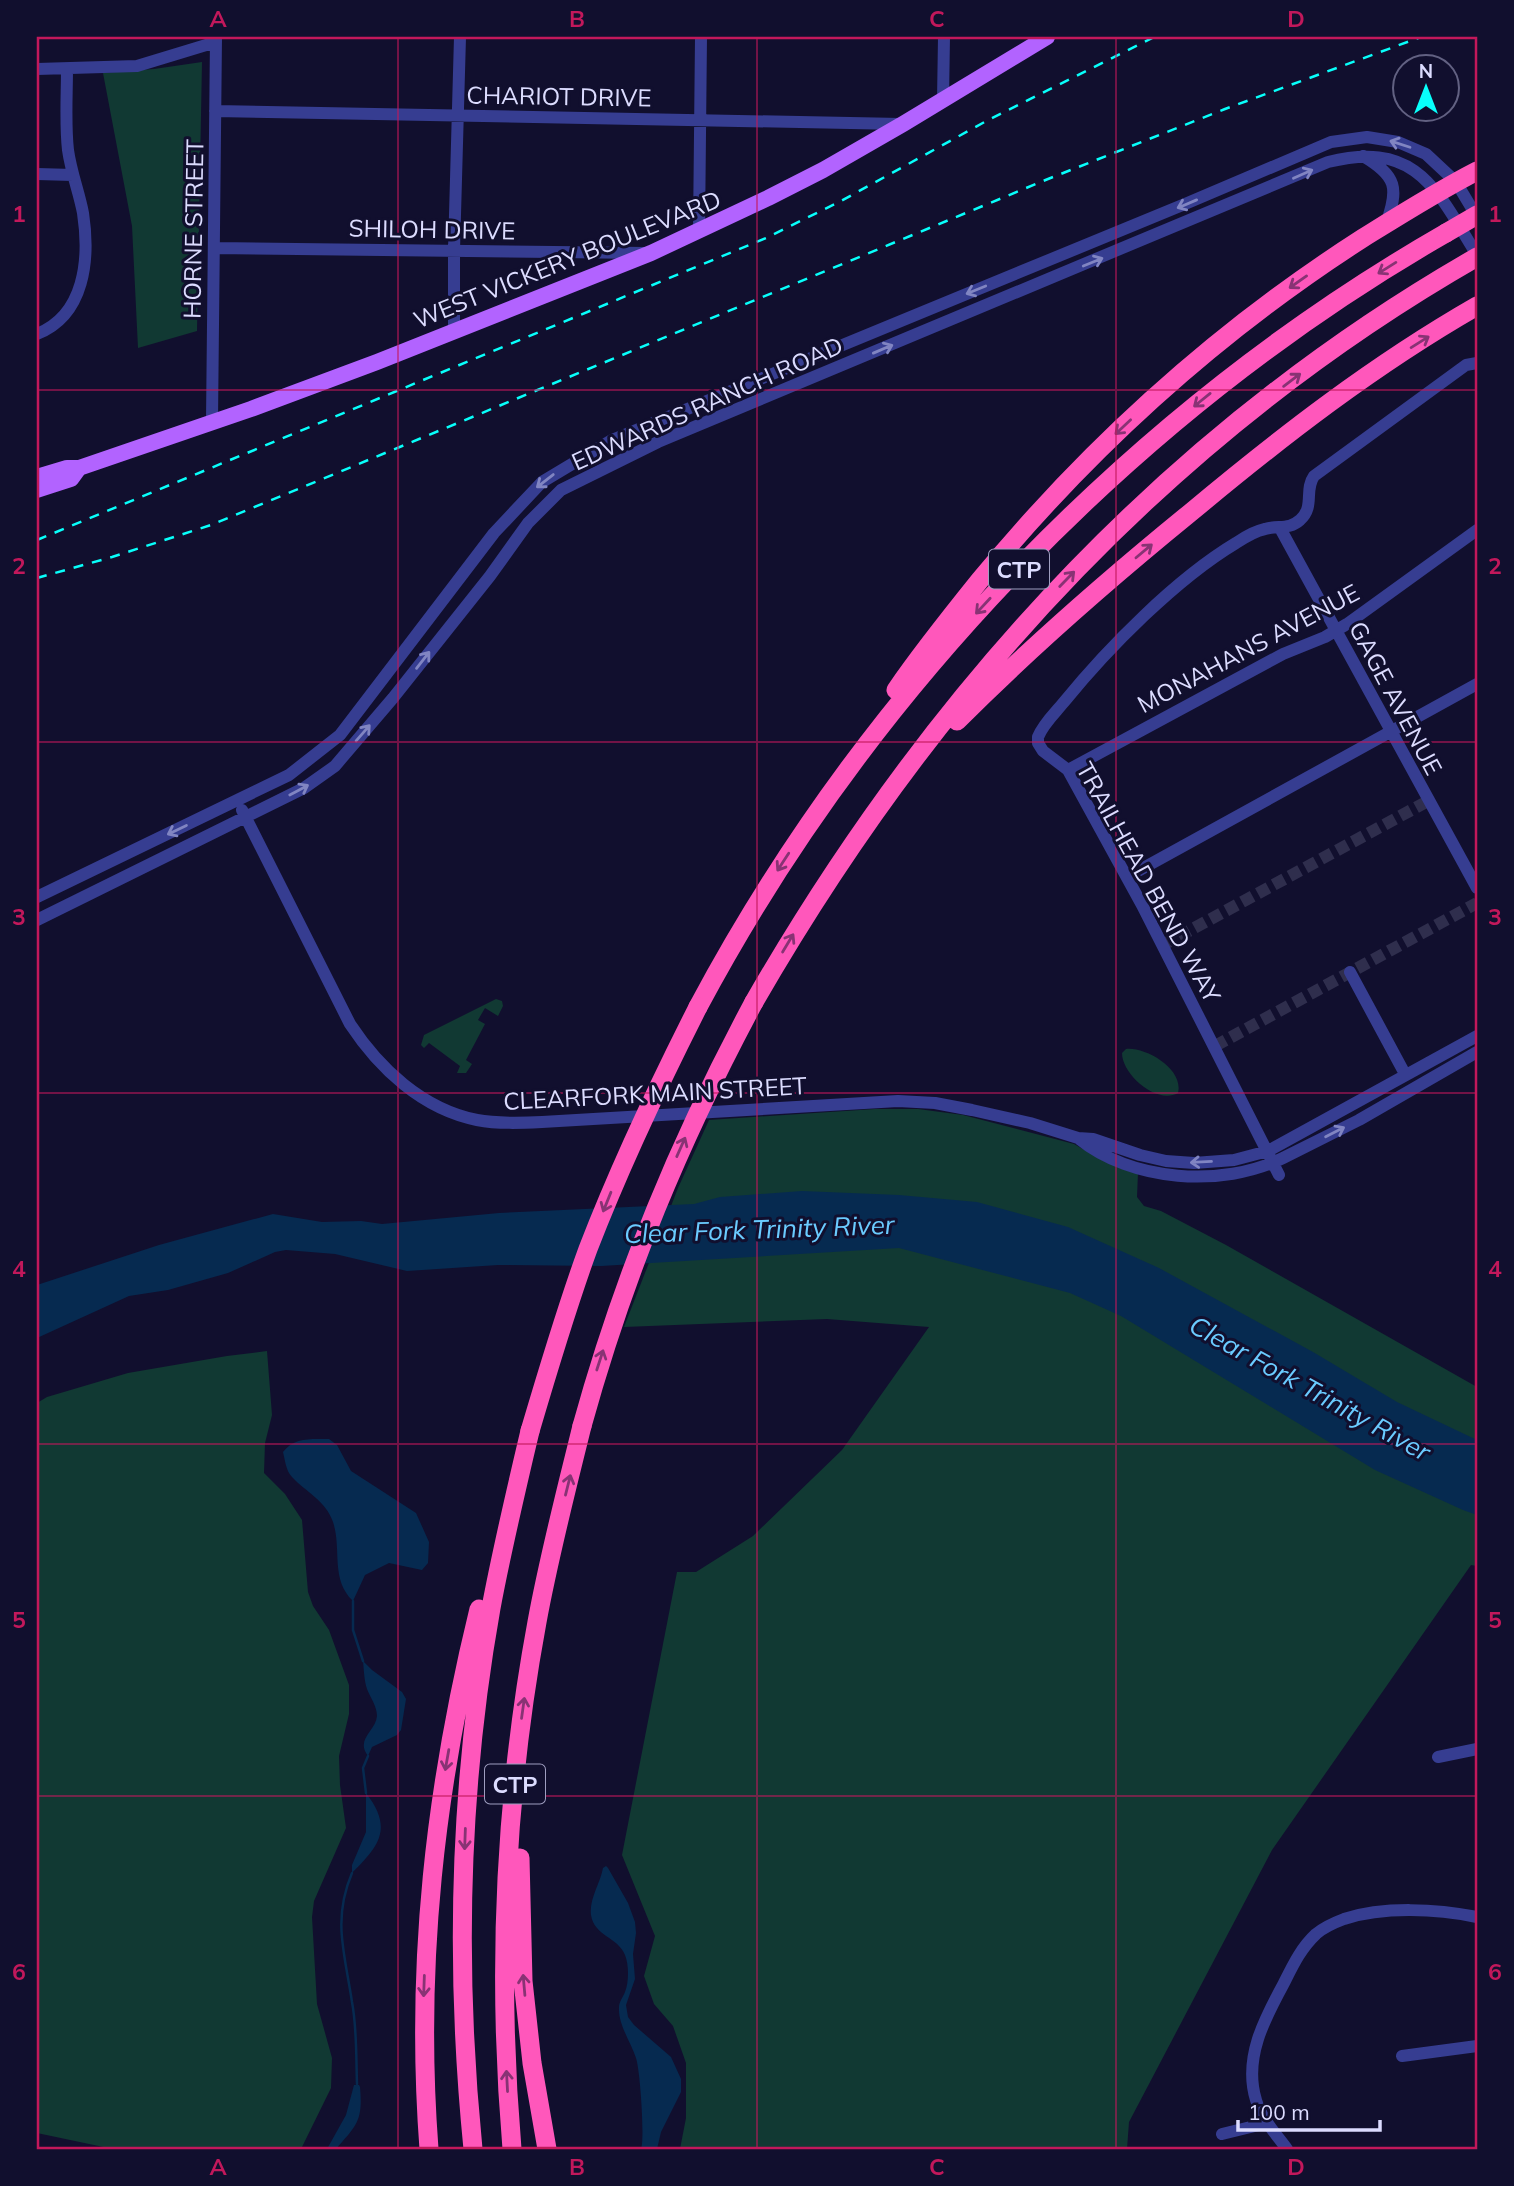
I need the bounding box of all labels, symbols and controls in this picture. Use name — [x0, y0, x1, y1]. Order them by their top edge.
text: A — [209, 4, 227, 33]
text: B — [569, 4, 585, 33]
text: C — [929, 4, 945, 33]
text: D — [1287, 4, 1305, 33]
north arrow — [1392, 52, 1462, 122]
text: N — [1419, 59, 1433, 83]
street label: CHARIOT DRIVE — [466, 79, 652, 113]
one-way arrow — [1390, 137, 1412, 150]
street label: HORNE STREET — [176, 138, 210, 319]
one-way arrow — [1292, 167, 1313, 180]
street label: WEST VICKERY BOULEVARD — [409, 183, 725, 335]
one-way arrow — [1177, 198, 1198, 211]
text: 1 — [12, 199, 26, 228]
text: 1 — [1488, 199, 1502, 228]
street label: SHILOH DRIVE — [348, 213, 516, 245]
one-way arrow — [1082, 254, 1103, 267]
one-way arrow — [1378, 260, 1397, 275]
one-way arrow — [1289, 275, 1308, 289]
one-way arrow — [966, 285, 988, 298]
street label: EDWARDS RANCH ROAD — [567, 330, 847, 476]
one-way arrow — [1410, 334, 1429, 349]
one-way arrow — [871, 341, 893, 354]
one-way arrow — [1282, 372, 1301, 387]
one-way arrow — [1194, 393, 1212, 408]
one-way arrow — [1115, 418, 1132, 435]
one-way arrow — [537, 474, 555, 489]
one-way arrow — [1134, 543, 1152, 559]
road number: CTP — [989, 550, 1049, 589]
text: 2 — [12, 551, 26, 580]
text: 2 — [1488, 551, 1502, 580]
one-way arrow — [1059, 571, 1076, 588]
street label: MONAHANS AVENUE — [1132, 577, 1364, 719]
one-way arrow — [975, 597, 992, 614]
street label: GAGE AVENUE — [1343, 616, 1449, 780]
one-way arrow — [416, 651, 431, 670]
one-way arrow — [355, 725, 371, 743]
street label: TRAILHEAD BEND WAY — [1070, 757, 1228, 1008]
one-way arrow — [288, 783, 308, 797]
one-way arrow — [167, 824, 188, 838]
one-way arrow — [775, 852, 790, 871]
text: 3 — [12, 902, 26, 931]
text: 3 — [1488, 902, 1502, 931]
one-way arrow — [782, 933, 796, 953]
street label: CLEARFORK MAIN STREET — [502, 1070, 808, 1116]
one-way arrow — [1324, 1125, 1345, 1139]
one-way arrow — [675, 1137, 688, 1159]
one-way arrow — [1190, 1156, 1213, 1169]
one-way arrow — [600, 1191, 613, 1212]
water label: Clear Fork Trinity River — [623, 1208, 896, 1250]
text: 4 — [12, 1254, 26, 1283]
text: 4 — [1488, 1254, 1502, 1283]
water label: Clear Fork Trinity River — [1184, 1308, 1438, 1469]
one-way arrow — [595, 1349, 608, 1371]
one-way arrow — [562, 1474, 575, 1496]
text: 5 — [12, 1605, 26, 1634]
text: 5 — [1488, 1605, 1502, 1634]
one-way arrow — [517, 1697, 530, 1719]
one-way arrow — [440, 1748, 453, 1771]
road number: CTP — [485, 1764, 545, 1804]
one-way arrow — [459, 1827, 472, 1850]
text: 6 — [12, 1957, 26, 1986]
text: 6 — [1488, 1957, 1502, 1986]
one-way arrow — [517, 1974, 530, 1997]
one-way arrow — [417, 1975, 430, 1998]
one-way arrow — [501, 2070, 514, 2093]
scale bar — [1238, 2088, 1379, 2132]
text: 100 m — [1248, 2099, 1310, 2125]
text: A — [209, 2152, 227, 2181]
text: B — [569, 2152, 585, 2181]
text: C — [929, 2152, 945, 2181]
text: D — [1287, 2152, 1305, 2181]

